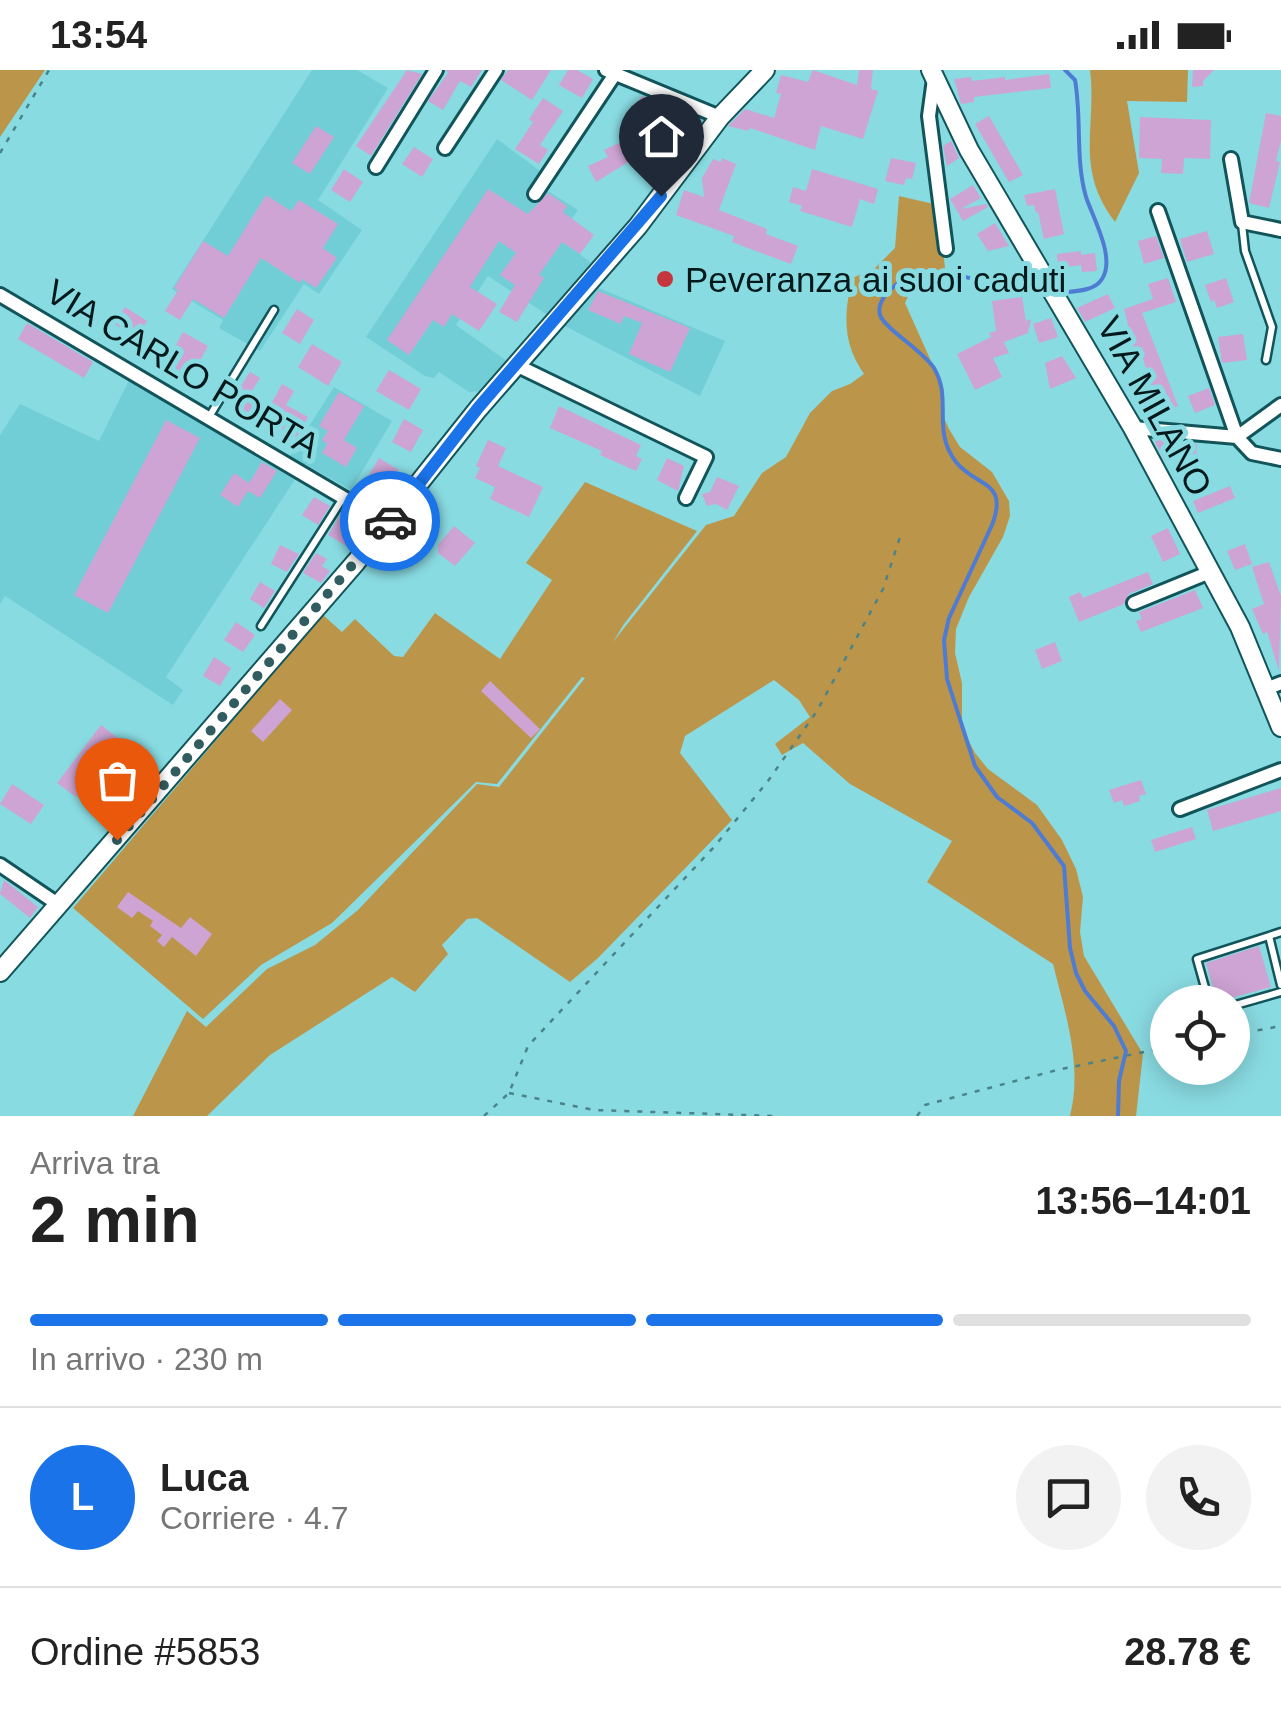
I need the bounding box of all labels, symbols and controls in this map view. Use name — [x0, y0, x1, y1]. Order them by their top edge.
text: 13:54 — [50, 14, 147, 56]
pin — [619, 94, 704, 197]
icon: home — [634, 109, 689, 164]
place label: Peveranza ai suoi caduti — [685, 260, 1066, 299]
marker: Peveranza ai suoi caduti — [654, 268, 676, 290]
street label: VIA CARLO PORTA — [39, 271, 327, 465]
street label: VIA MILANO — [1090, 310, 1220, 502]
courier — [340, 471, 440, 571]
icon: car — [363, 494, 418, 549]
pin — [75, 738, 160, 841]
icon: bag — [90, 753, 145, 808]
map controls — [1150, 985, 1250, 1085]
button: locate — [1150, 985, 1250, 1085]
text: Arriva tra — [30, 1145, 160, 1181]
text: 13:56–14:01 — [1035, 1180, 1251, 1222]
text: 2 min — [30, 1183, 200, 1256]
text: In arrivo · 230 m — [30, 1341, 263, 1377]
button: chat — [1016, 1445, 1121, 1550]
button: phone — [1146, 1445, 1251, 1550]
text: Luca — [160, 1457, 249, 1499]
text: L — [71, 1476, 94, 1518]
text: Corriere · 4.7 — [160, 1500, 349, 1536]
text: Ordine #5853 — [30, 1631, 260, 1673]
text: 28.78 € — [1124, 1631, 1251, 1673]

